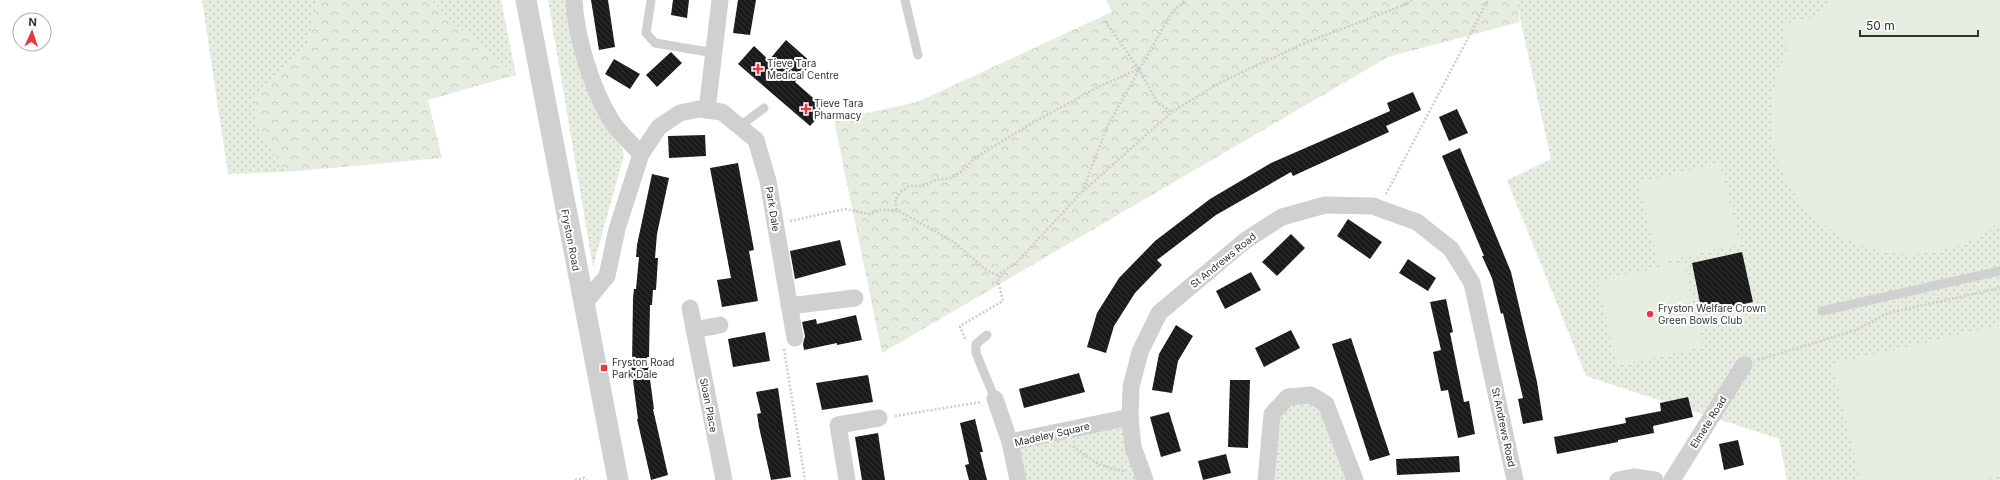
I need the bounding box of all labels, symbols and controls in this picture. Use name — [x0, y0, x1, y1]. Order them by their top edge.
north arrow — [12, 12, 52, 52]
scale bar — [1860, 12, 1978, 38]
text: N — [28, 15, 37, 29]
text: 50 m — [1866, 18, 1895, 33]
place label: Tieve Tara Medical Centre — [767, 57, 839, 81]
marker: Tieve Tara Medical Centre — [752, 63, 764, 75]
place label: Tieve Tara Pharmacy — [814, 97, 863, 121]
marker: Tieve Tara Pharmacy — [801, 104, 811, 114]
street label: Park Dale — [764, 186, 782, 232]
street label: Fryston Road — [559, 208, 583, 272]
street label: St Andrews Road — [1188, 230, 1258, 290]
place label: Fryston Welfare Crown Green Bowls Club — [1658, 302, 1766, 326]
marker: Fryston Welfare Crown Green Bowls Club — [1645, 309, 1655, 319]
place label: Fryston Road Park Dale — [612, 356, 674, 380]
marker: Fryston Road Park Dale — [599, 363, 609, 373]
street label: Sloan Place — [698, 377, 720, 433]
street label: St Andrews Road — [1490, 386, 1518, 468]
street label: Elmete Road — [1687, 394, 1729, 450]
street label: Madeley Square — [1013, 420, 1091, 448]

